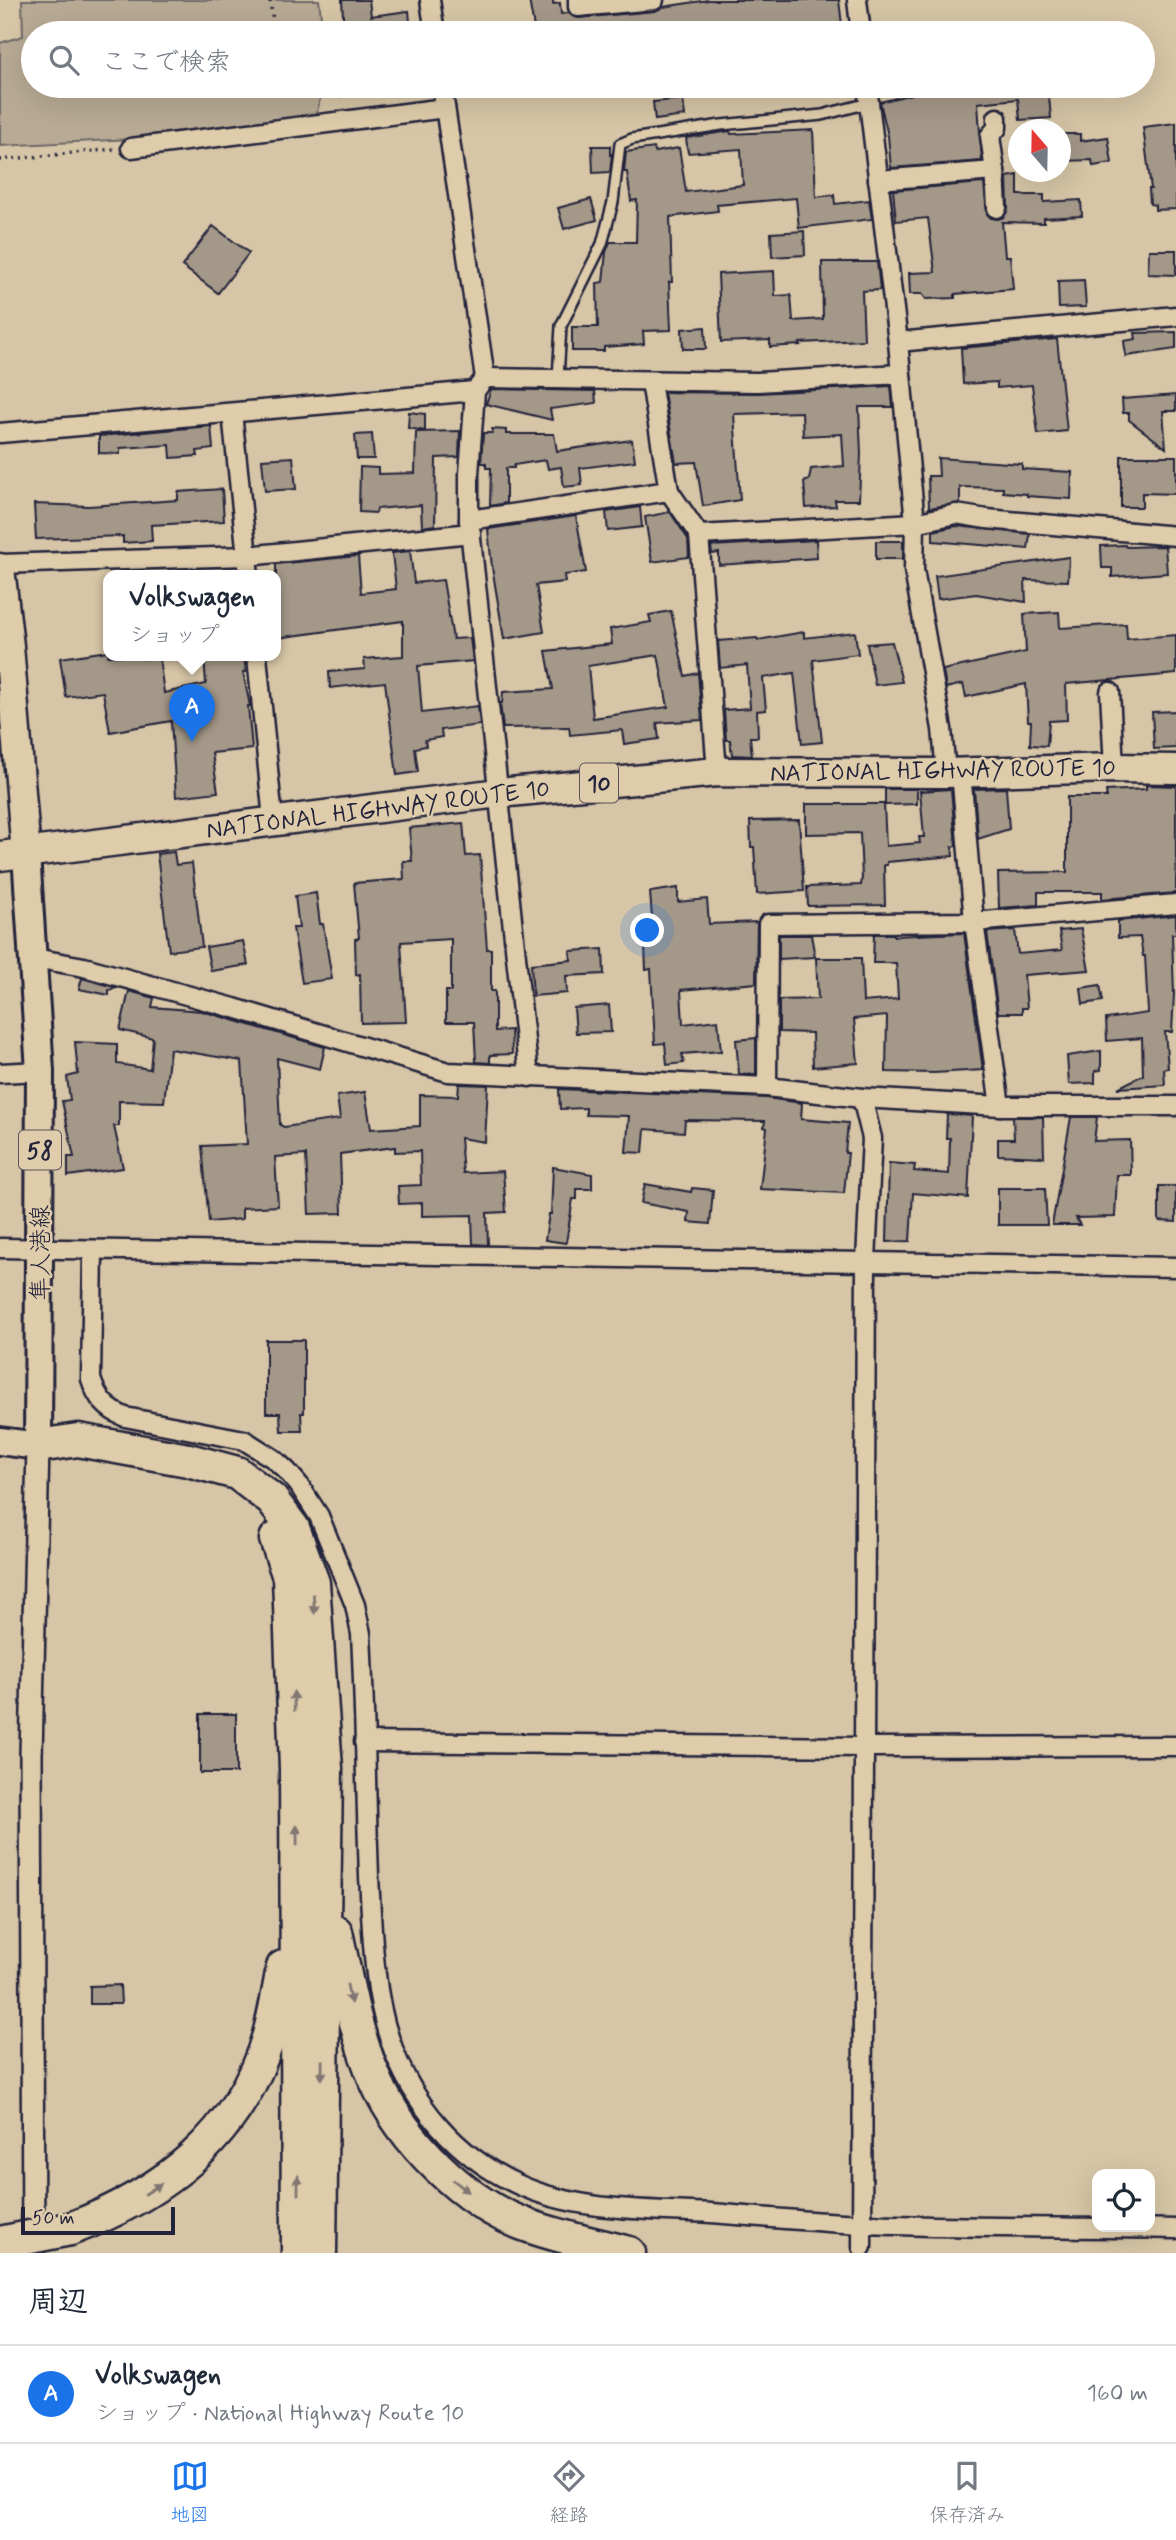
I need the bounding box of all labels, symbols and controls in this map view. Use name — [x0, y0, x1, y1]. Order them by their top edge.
search box — [21, 21, 1155, 98]
icon: search — [45, 41, 83, 79]
text: ここで検索 — [101, 46, 231, 80]
north arrow — [1008, 119, 1071, 182]
popup — [103, 570, 281, 661]
text: Volkswagen — [129, 581, 255, 615]
text: ショップ — [129, 621, 220, 651]
pin: A — [169, 684, 215, 742]
street label: NATIONAL HIGHWAY ROUTE 10 — [770, 753, 1116, 790]
road number: 10 — [580, 764, 618, 803]
street label: NATIONAL HIGHWAY ROUTE 10 — [205, 774, 552, 847]
your location — [630, 913, 664, 947]
road number: 58 — [19, 1130, 61, 1170]
street label: 隼人港線 — [26, 1205, 57, 1301]
one-way arrow — [309, 1593, 320, 1615]
one-way arrow — [288, 1690, 299, 1712]
one-way arrow — [291, 1824, 303, 1846]
one-way arrow — [344, 1983, 355, 2005]
one-way arrow — [316, 2060, 328, 2082]
map controls — [1092, 2169, 1155, 2232]
button: locate — [1092, 2169, 1155, 2232]
one-way arrow — [292, 2174, 304, 2196]
one-way arrow — [451, 2179, 469, 2194]
one-way arrow — [143, 2183, 163, 2196]
scale bar — [21, 2204, 175, 2236]
text: 50 m — [32, 2206, 75, 2231]
text: 周辺 — [28, 2283, 88, 2322]
text: Volkswagen — [95, 2359, 221, 2393]
text: A — [43, 2379, 59, 2409]
text: 160 m — [1087, 2379, 1148, 2409]
text: ショップ · National Highway Route 10 — [95, 2399, 464, 2429]
tab: 地図 — [171, 2457, 209, 2528]
tab: 経路 — [550, 2457, 588, 2528]
tab: 保存済み — [929, 2457, 1005, 2528]

